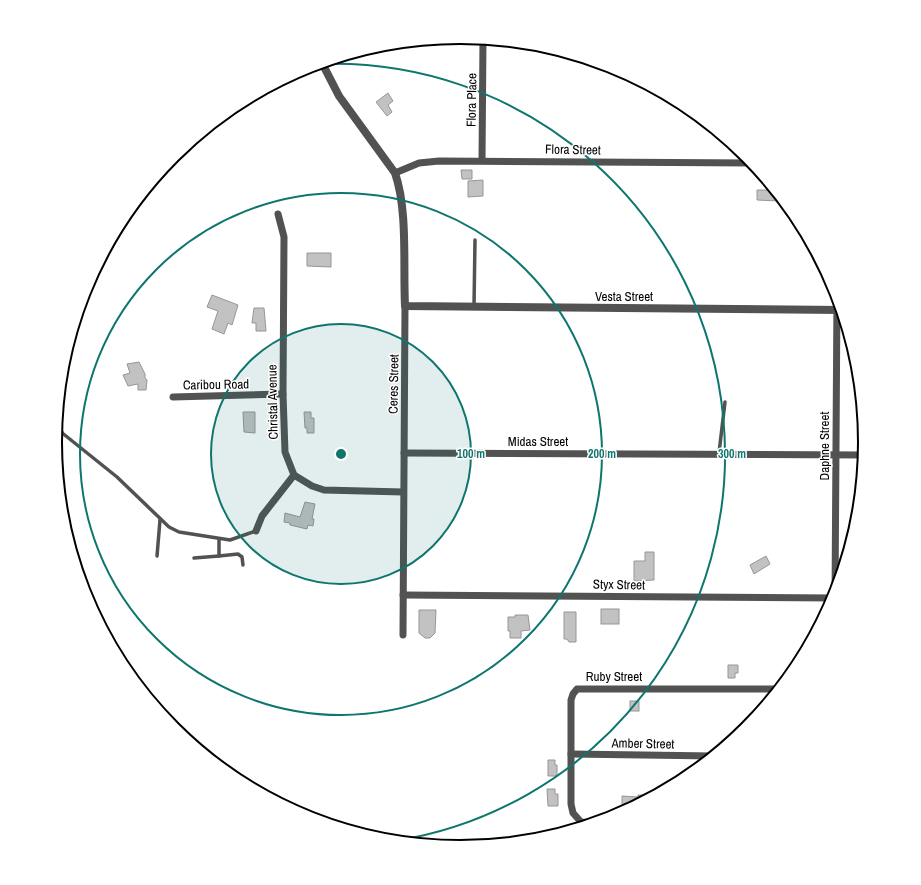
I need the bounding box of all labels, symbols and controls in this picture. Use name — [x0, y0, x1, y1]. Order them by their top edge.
street label: Flora Place — [463, 73, 480, 127]
street label: Flora Street — [545, 141, 601, 158]
street label: Vesta Street — [595, 288, 653, 305]
street label: Ceres Street — [384, 354, 403, 414]
street label: Christal Avenue — [263, 364, 282, 440]
street label: Caribou Road — [183, 375, 249, 394]
street label: Daphne Street — [816, 412, 833, 480]
street label: Midas Street — [508, 433, 568, 450]
text: 100 m — [457, 446, 485, 462]
text: 200 m — [588, 446, 616, 462]
text: 300 m — [718, 446, 746, 462]
centre of rings — [334, 447, 348, 461]
street label: Styx Street — [593, 576, 645, 593]
street label: Ruby Street — [586, 668, 642, 685]
street label: Amber Street — [610, 734, 675, 753]

